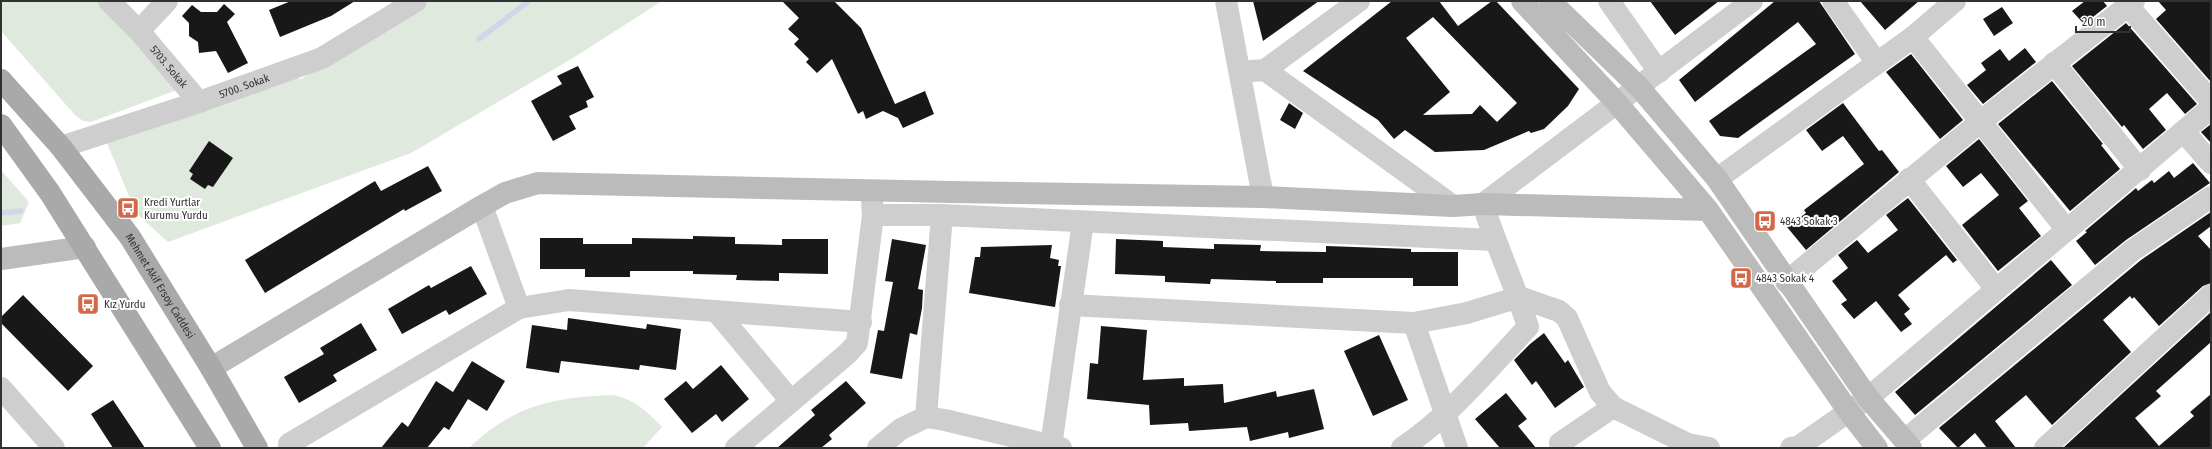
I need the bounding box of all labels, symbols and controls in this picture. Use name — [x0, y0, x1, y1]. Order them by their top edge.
scale bar — [2076, 8, 2130, 34]
text: 20 m — [2082, 15, 2106, 29]
street label: 5703. Sokak — [147, 43, 191, 91]
street label: 5700. Sokak — [217, 71, 272, 101]
bus stop icon: Kredi Yurtlar Kurumu Yurdu — [115, 195, 141, 221]
place label: Kredi Yurtlar Kurumu Yurdu — [144, 196, 208, 222]
bus stop icon: 4843 Sokak 3 — [1752, 208, 1778, 234]
place label: 4843 Sokak 3 — [1780, 215, 1838, 228]
street label: Mehmet Akif Ersoy Caddesi — [123, 231, 198, 341]
bus stop icon: 4843 Sokak 4 — [1728, 265, 1754, 291]
place label: 4843 Sokak 4 — [1756, 272, 1815, 285]
bus stop icon: Kız Yurdu — [75, 291, 101, 317]
place label: Kız Yurdu — [104, 298, 145, 311]

